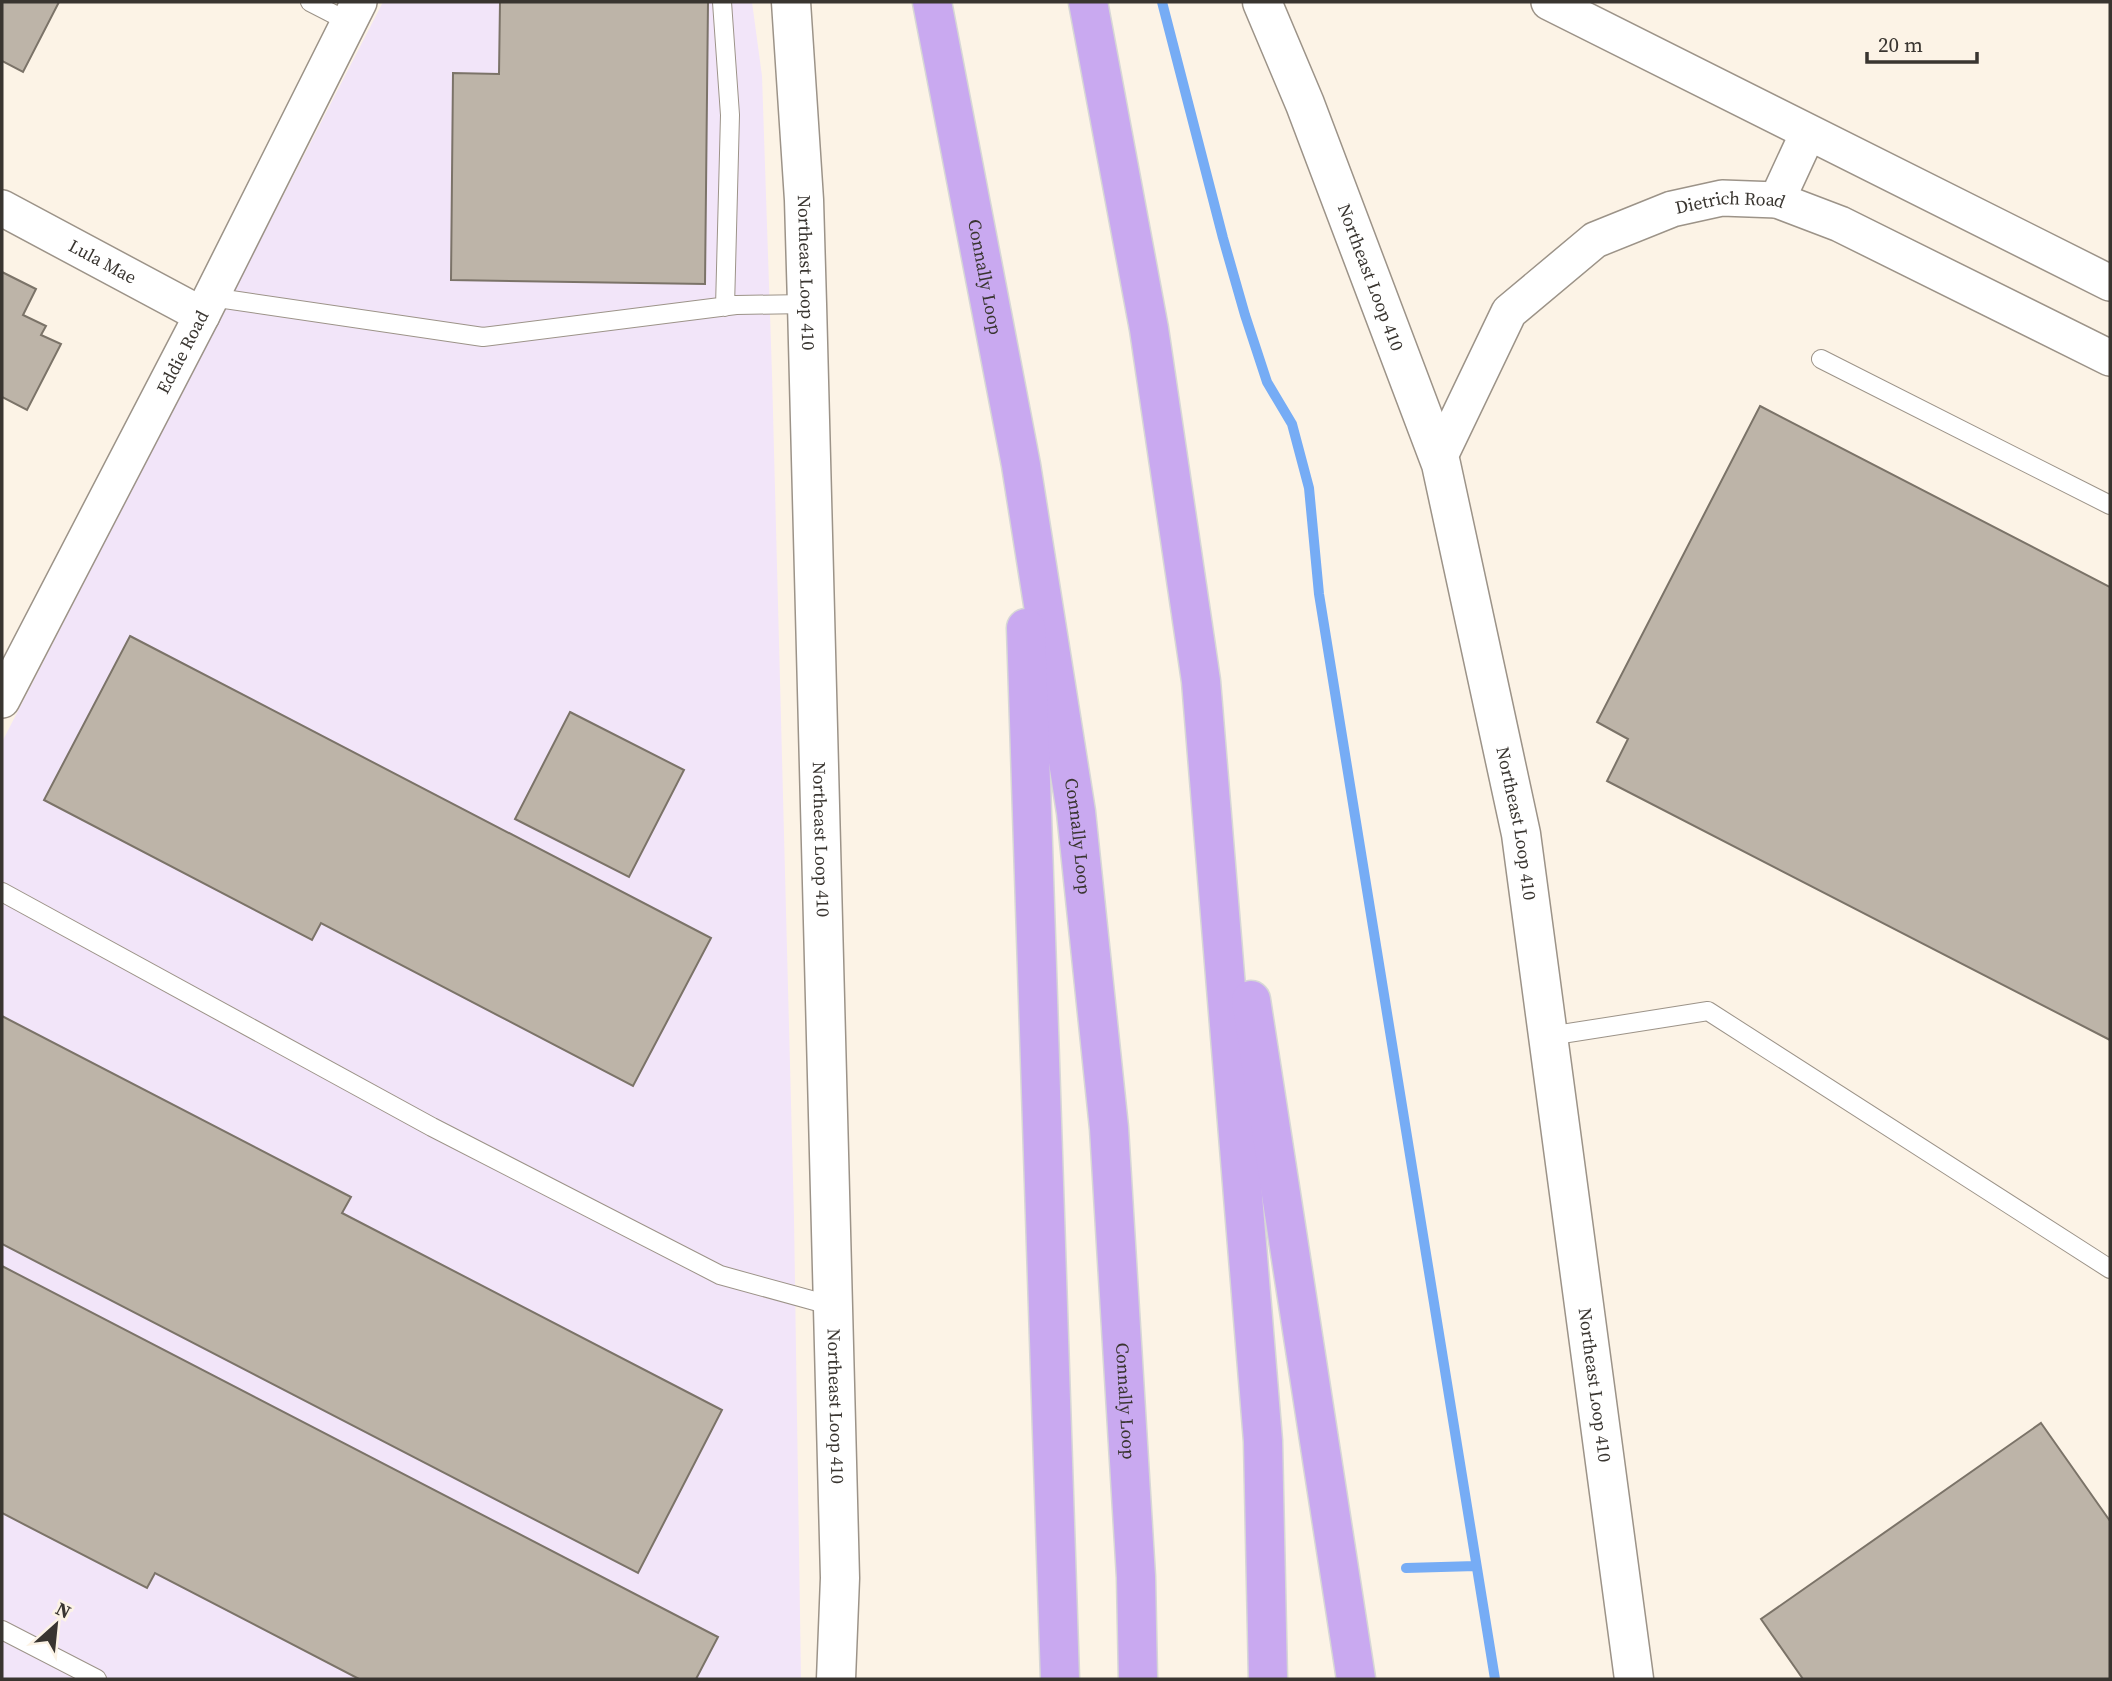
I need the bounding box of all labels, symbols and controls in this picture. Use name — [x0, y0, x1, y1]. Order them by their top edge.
scale bar — [1867, 21, 1977, 65]
text: 20 m — [1878, 30, 1923, 59]
street label: Dietrich Road — [1673, 185, 1789, 220]
street label: Northeast Loop 410 — [792, 194, 821, 351]
street label: Northeast Loop 410 — [1332, 200, 1410, 354]
street label: Connally Loop — [962, 217, 1009, 337]
street label: Lula Mae — [64, 233, 141, 290]
street label: Eddie Road — [150, 306, 214, 398]
street label: Northeast Loop 410 — [1490, 744, 1543, 902]
street label: Northeast Loop 410 — [807, 761, 836, 917]
street label: Connally Loop — [1059, 776, 1098, 896]
street label: Northeast Loop 410 — [1572, 1306, 1618, 1464]
street label: Northeast Loop 410 — [822, 1328, 851, 1484]
street label: Connally Loop — [1110, 1342, 1142, 1460]
north arrow — [21, 1590, 91, 1660]
text: N — [52, 1595, 76, 1625]

